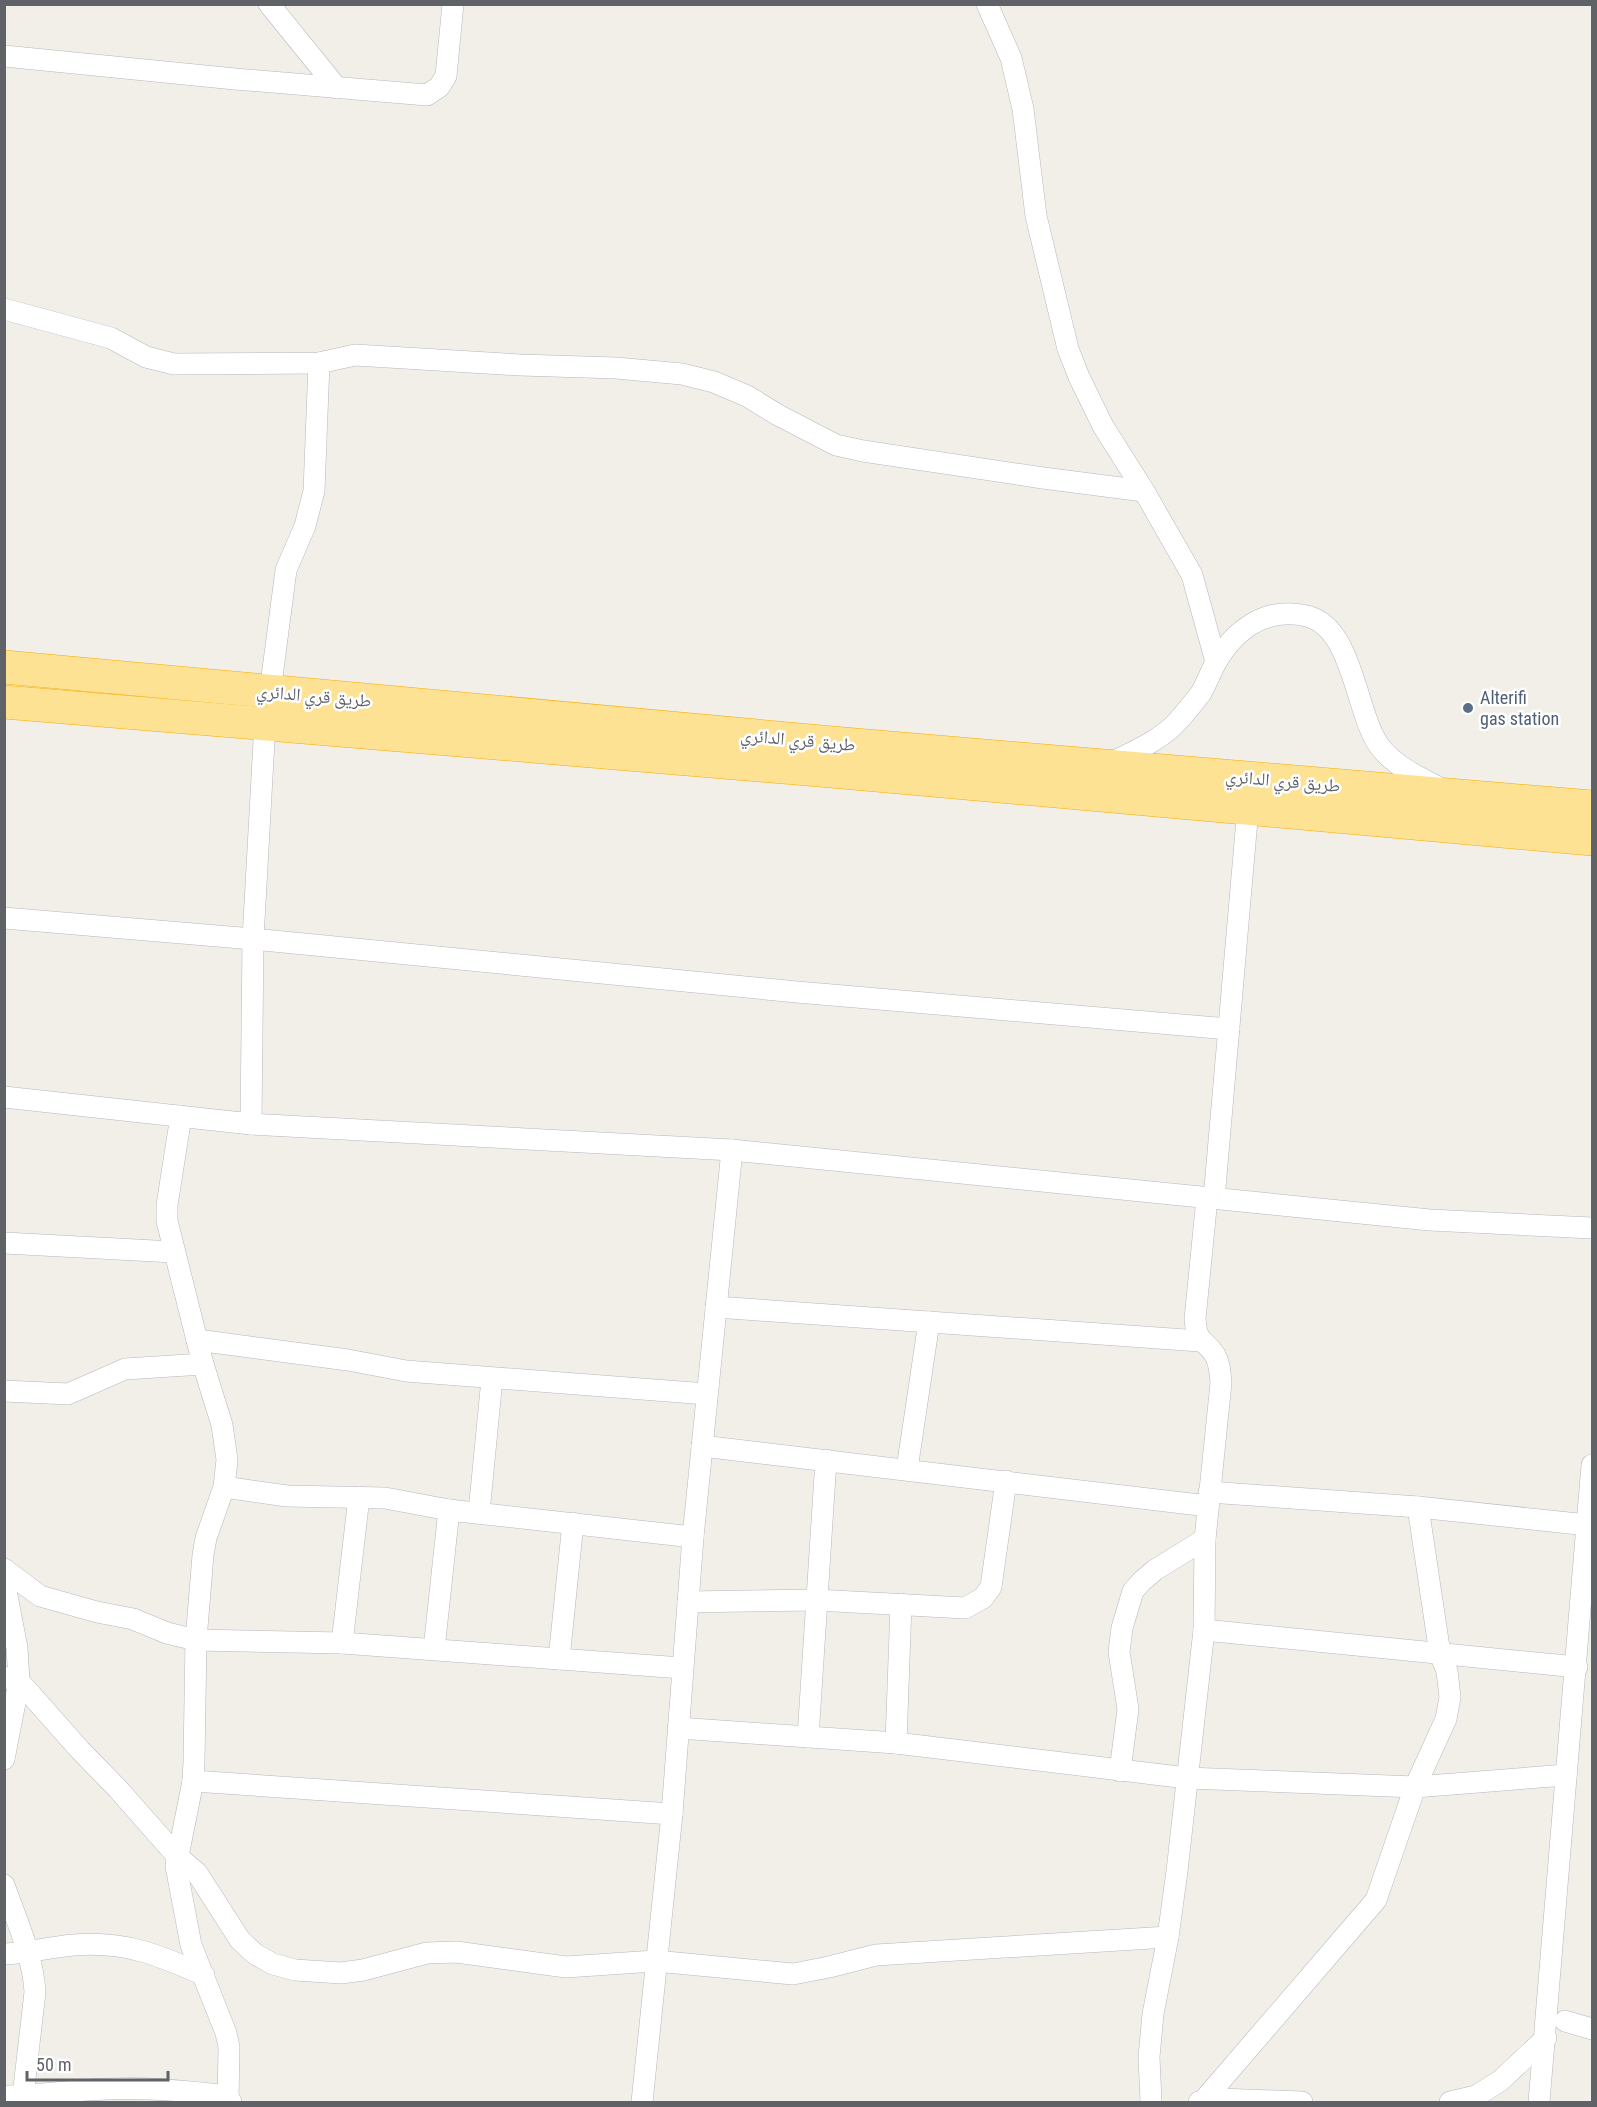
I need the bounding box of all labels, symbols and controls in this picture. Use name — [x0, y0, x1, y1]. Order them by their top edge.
street label: طريق قري الدائري — [255, 680, 372, 716]
place label: Alterifi gas station — [1480, 687, 1559, 729]
marker: Alterifi gas station — [1461, 701, 1475, 715]
street label: طريق قري الدائري — [739, 724, 856, 760]
street label: طريق قري الدائري — [1224, 765, 1341, 801]
scale bar — [27, 2044, 168, 2082]
text: 50 m — [36, 2054, 71, 2075]

